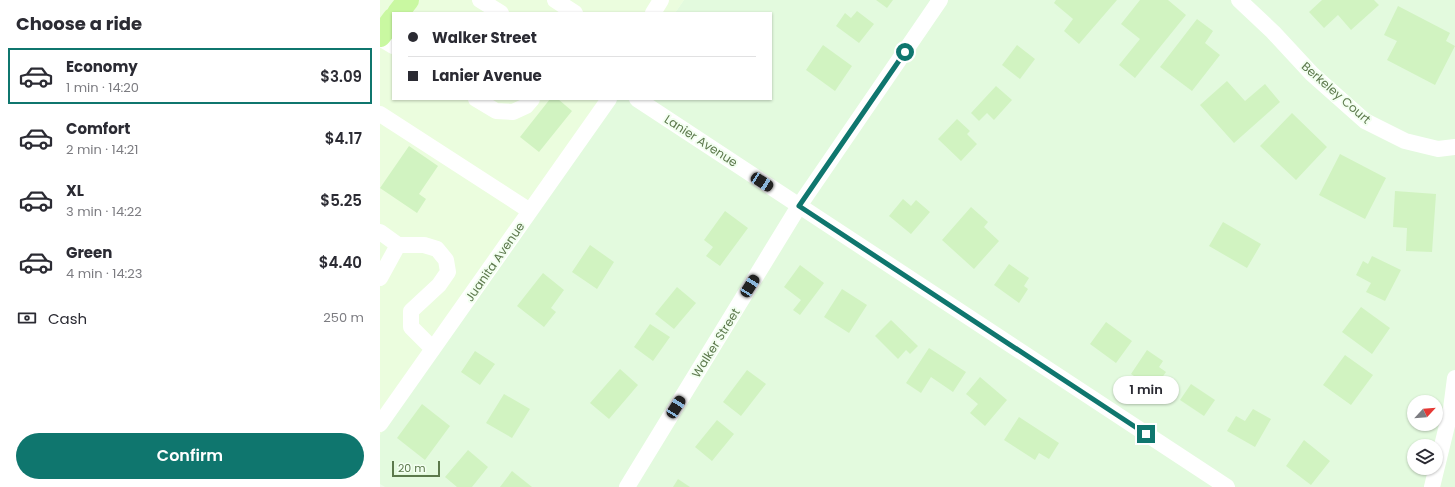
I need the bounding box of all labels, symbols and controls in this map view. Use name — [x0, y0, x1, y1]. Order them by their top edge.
text: Choose a ride — [16, 11, 142, 36]
text: Walker Street — [432, 27, 537, 48]
route start — [896, 43, 914, 61]
text: Economy — [66, 56, 138, 77]
icon: car — [18, 58, 54, 94]
street label: Berkeley Court — [1298, 58, 1375, 127]
text: Lanier Avenue — [432, 65, 542, 86]
text: $3.09 — [320, 66, 362, 87]
text: 1 min · 14:20 — [66, 78, 139, 97]
street label: Lanier Avenue — [661, 111, 741, 171]
text: Comfort — [66, 118, 130, 139]
icon: car — [18, 120, 54, 156]
text: $4.17 — [325, 128, 362, 149]
text: 2 min · 14:21 — [66, 140, 138, 159]
car — [749, 170, 775, 194]
text: XL — [66, 180, 84, 201]
icon: car — [18, 182, 54, 218]
text: $5.25 — [320, 190, 362, 211]
text: 3 min · 14:22 — [66, 202, 142, 221]
street label: Juanita Avenue — [461, 219, 528, 305]
text: Green — [66, 242, 112, 263]
icon: car — [18, 244, 54, 280]
text: $4.40 — [319, 252, 362, 273]
text: 4 min · 14:23 — [66, 264, 143, 283]
car — [739, 273, 761, 299]
street label: Walker Street — [687, 305, 744, 381]
icon: cash — [16, 307, 38, 329]
text: Cash — [48, 308, 87, 329]
text: 250 m — [323, 308, 364, 327]
callout: 1 min — [1113, 376, 1179, 404]
text: 1 min — [1129, 380, 1163, 399]
car — [665, 394, 687, 420]
north arrow — [1407, 395, 1443, 431]
map controls — [1407, 395, 1443, 475]
route end — [1137, 425, 1155, 443]
button: Confirm — [16, 433, 364, 479]
button: layers — [1407, 439, 1443, 475]
scale bar — [392, 459, 440, 478]
text: 20 m — [398, 460, 426, 476]

